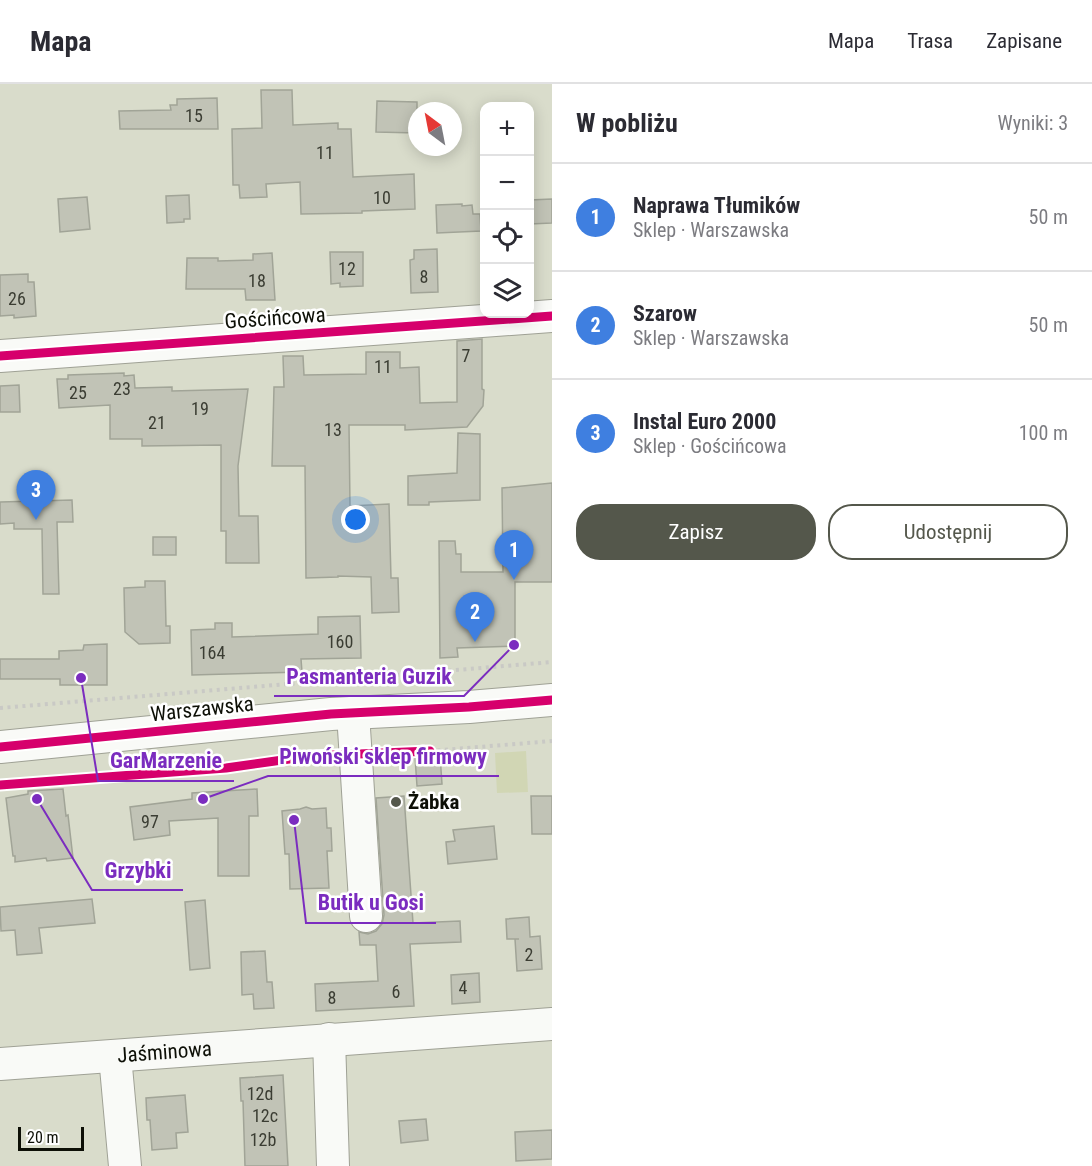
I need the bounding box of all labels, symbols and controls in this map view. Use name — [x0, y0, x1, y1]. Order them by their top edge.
text: Mapa — [30, 25, 91, 58]
text: Mapa — [828, 29, 874, 53]
text: Trasa — [907, 29, 953, 53]
text: Zapisane — [986, 29, 1062, 53]
north arrow — [408, 102, 462, 156]
map controls — [480, 102, 534, 318]
button: + — [480, 102, 534, 156]
house number: 15 — [185, 105, 203, 126]
text: W pobliżu — [576, 108, 678, 138]
text: Wyniki: 3 — [997, 111, 1068, 135]
house number: 11 — [316, 142, 334, 163]
button: − — [480, 156, 534, 210]
house number: 10 — [373, 187, 391, 208]
text: Naprawa Tłumików — [633, 193, 800, 218]
text: 1 — [590, 205, 601, 229]
text: 50 m — [1029, 205, 1068, 229]
button: locate — [480, 210, 534, 264]
text: Sklep · Warszawska — [633, 218, 789, 242]
house number: 12 — [338, 258, 356, 279]
button: layers — [480, 264, 534, 318]
house number: 8 — [420, 266, 428, 287]
house number: 18 — [248, 270, 266, 291]
house number: 26 — [8, 288, 26, 309]
text: Szarow — [633, 301, 697, 326]
street label: Gościńcowa — [224, 303, 326, 333]
text: 2 — [590, 313, 601, 337]
text: 50 m — [1029, 313, 1068, 337]
text: Sklep · Warszawska — [633, 326, 789, 350]
house number: 7 — [462, 345, 471, 366]
house number: 11 — [374, 356, 392, 377]
house number: 23 — [113, 378, 131, 399]
house number: 25 — [69, 382, 87, 403]
house number: 19 — [191, 398, 209, 419]
text: Instal Euro 2000 — [633, 409, 776, 434]
house number: 21 — [148, 412, 166, 433]
house number: 13 — [324, 419, 342, 440]
text: 3 — [590, 421, 601, 445]
text: 100 m — [1019, 421, 1068, 445]
text: Sklep · Gościńcowa — [633, 434, 787, 458]
pin: 3 — [16, 470, 56, 520]
button: Zapisz — [576, 504, 816, 560]
button: Udostępnij — [828, 504, 1068, 560]
your location — [341, 505, 370, 534]
pin: 1 — [494, 530, 534, 580]
pin: 2 — [456, 592, 494, 642]
house number: 160 — [327, 631, 353, 652]
house number: 164 — [199, 642, 225, 663]
callout: Pasmanteria Guzik — [274, 656, 464, 696]
text: Pasmanteria Guzik — [286, 664, 452, 689]
street label: Warszawska — [149, 692, 255, 726]
callout: Piwoński sklep firmowy — [268, 736, 499, 776]
callout: GarMarzenie — [98, 741, 234, 781]
text: Piwoński sklep firmowy — [279, 744, 487, 769]
text: GarMarzenie — [110, 748, 222, 773]
place label: Żabka — [408, 790, 459, 814]
marker: Żabka — [389, 795, 403, 809]
house number: 97 — [141, 811, 159, 832]
callout: Grzybki — [92, 850, 183, 890]
text: Grzybki — [105, 858, 171, 883]
callout: Butik u Gosi — [306, 883, 436, 923]
text: Butik u Gosi — [318, 890, 424, 915]
house number: 2 — [525, 944, 534, 965]
house number: 4 — [459, 977, 468, 998]
house number: 6 — [392, 981, 400, 1002]
house number: 8 — [328, 987, 336, 1008]
street label: Jaśminowa — [116, 1037, 213, 1067]
house number: 12d — [247, 1083, 273, 1104]
house number: 12c — [252, 1105, 278, 1126]
scale bar — [18, 1124, 84, 1152]
text: 20 m — [27, 1128, 59, 1147]
house number: 12b — [250, 1129, 276, 1150]

